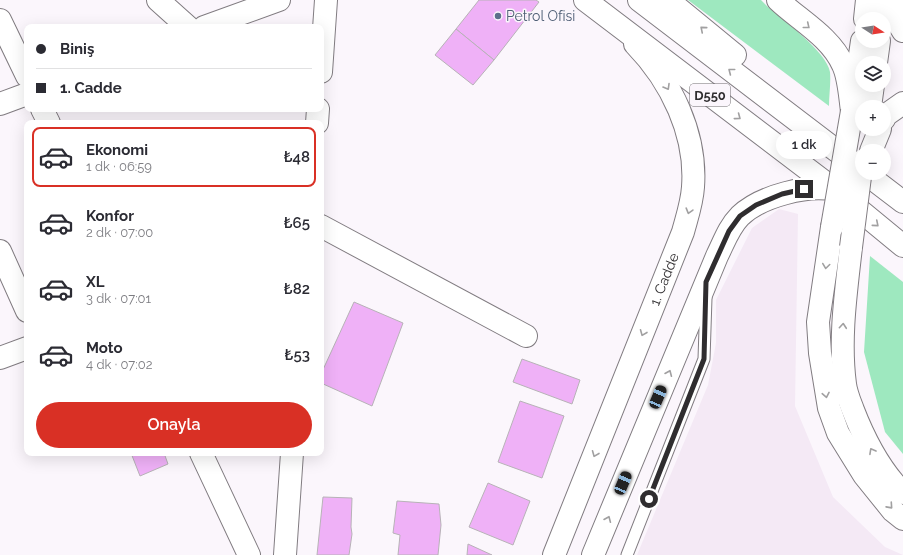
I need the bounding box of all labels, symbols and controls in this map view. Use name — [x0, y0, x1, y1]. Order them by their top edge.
place label: Petrol Ofisi — [506, 8, 575, 24]
marker: Petrol Ofisi — [493, 11, 503, 21]
north arrow — [855, 12, 891, 48]
map controls — [855, 12, 891, 180]
one-way arrow — [803, 21, 810, 28]
one-way arrow — [700, 26, 708, 33]
text: Biniş — [60, 40, 94, 58]
button: layers — [855, 56, 891, 92]
one-way arrow — [728, 68, 735, 75]
text: 1. Cadde — [60, 79, 122, 97]
one-way arrow — [663, 83, 670, 90]
road number: D550 — [690, 84, 730, 106]
button: + — [855, 100, 891, 136]
one-way arrow — [734, 112, 741, 119]
callout: 1 dk — [776, 131, 832, 159]
text: 1 dk — [792, 137, 816, 152]
icon: car — [38, 139, 74, 175]
text: Ekonomi — [86, 141, 148, 159]
button: − — [855, 144, 891, 180]
text: ₺48 — [284, 148, 310, 166]
text: 1 dk · 06:59 — [86, 159, 152, 174]
route end — [795, 180, 813, 198]
icon: car — [38, 205, 74, 241]
text: Konfor — [86, 207, 134, 225]
one-way arrow — [685, 208, 694, 215]
text: ₺65 — [284, 214, 310, 232]
one-way arrow — [871, 219, 879, 226]
text: 2 dk · 07:00 — [86, 225, 153, 240]
street label: 1. Cadde — [647, 251, 682, 308]
one-way arrow — [822, 263, 831, 269]
icon: car — [38, 271, 74, 307]
text: XL — [86, 273, 104, 291]
text: ₺82 — [284, 280, 310, 298]
text: 3 dk · 07:01 — [86, 291, 151, 306]
one-way arrow — [839, 323, 848, 329]
one-way arrow — [639, 329, 647, 336]
icon: car — [38, 337, 74, 373]
text: Moto — [86, 339, 123, 357]
text: ₺53 — [285, 346, 310, 364]
text: 4 dk · 07:02 — [86, 357, 152, 372]
one-way arrow — [664, 370, 672, 377]
car — [648, 384, 668, 410]
one-way arrow — [822, 392, 830, 398]
button: Onayla — [36, 402, 312, 448]
one-way arrow — [869, 448, 876, 455]
one-way arrow — [591, 450, 599, 457]
car — [613, 470, 633, 496]
route start — [640, 490, 658, 508]
one-way arrow — [885, 502, 892, 509]
one-way arrow — [603, 516, 611, 523]

